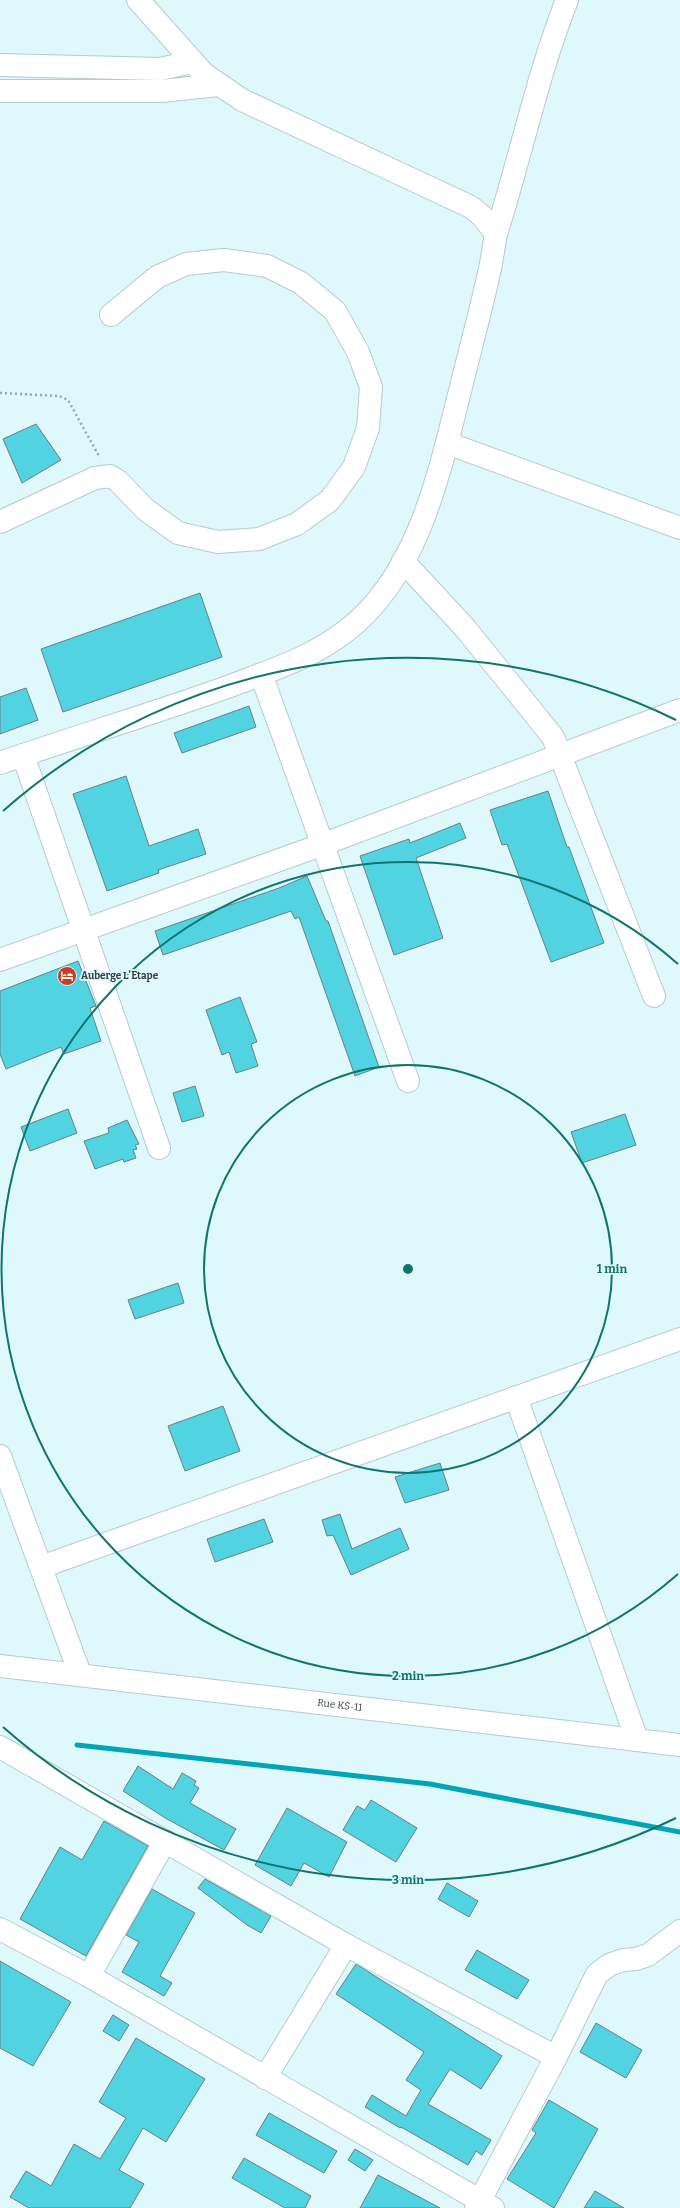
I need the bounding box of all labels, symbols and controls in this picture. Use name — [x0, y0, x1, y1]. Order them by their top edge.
hotel icon: Auberge L'Etape — [56, 965, 78, 987]
place label: Auberge L'Etape — [81, 970, 159, 982]
centre of rings — [401, 1262, 415, 1276]
text: 1 min — [597, 1262, 627, 1276]
text: 2 min — [392, 1669, 424, 1683]
street label: Rue KS-11 — [317, 1697, 363, 1714]
text: 3 min — [392, 1873, 424, 1887]

